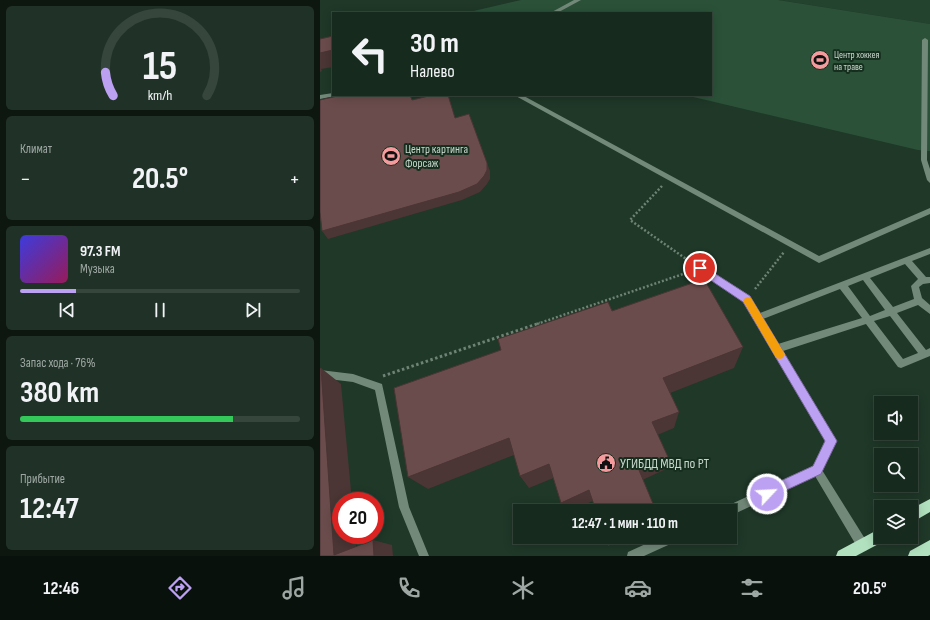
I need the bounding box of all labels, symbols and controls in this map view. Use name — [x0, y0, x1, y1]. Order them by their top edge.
text: 30 m — [410, 27, 459, 60]
icon: left — [344, 28, 396, 80]
text: 15 — [143, 42, 177, 91]
sports icon: Центр хоккея на траве — [809, 49, 831, 71]
place label: Центр хоккея на траве — [834, 49, 880, 73]
text: Налево — [410, 61, 455, 82]
text: km/h — [148, 87, 172, 104]
text: Климат — [20, 141, 52, 157]
place label: Центр картинга Форсаж — [405, 142, 469, 171]
sports icon: Центр картинга Форсаж — [380, 145, 402, 167]
text: 20.5° — [132, 161, 188, 197]
text: − — [20, 166, 31, 193]
text: + — [289, 166, 300, 193]
text: 97.3 FM — [80, 242, 121, 261]
pin — [683, 251, 717, 285]
icon: arrive — [689, 257, 711, 279]
text: Музыка — [80, 261, 115, 277]
icon: previous — [56, 299, 78, 321]
icon: pause — [149, 299, 171, 321]
icon: next — [242, 299, 264, 321]
text: Запас хода · 76% — [20, 355, 96, 371]
text: 380 km — [20, 375, 99, 411]
map controls — [874, 396, 918, 544]
button: sound — [874, 396, 918, 440]
button: search — [874, 448, 918, 492]
public building icon: УГИБДД МВД по РТ — [595, 452, 617, 474]
place label: УГИБДД МВД по РТ — [620, 455, 710, 472]
text: Прибытие — [20, 471, 65, 487]
position arrow — [746, 473, 788, 515]
text: 12:47 — [20, 491, 79, 527]
speed limit sign: 20 — [332, 492, 384, 544]
button: layers — [874, 500, 918, 544]
text: 12:47 · 1 мин · 110 m — [572, 514, 678, 533]
icon: directions — [166, 574, 194, 602]
icon: music — [280, 574, 308, 602]
icon: phone — [395, 574, 423, 602]
icon: climate — [509, 574, 537, 602]
icon: car — [624, 574, 652, 602]
icon: filters — [738, 574, 766, 602]
text: 12:46 — [43, 578, 79, 599]
text: 20.5° — [853, 578, 887, 599]

